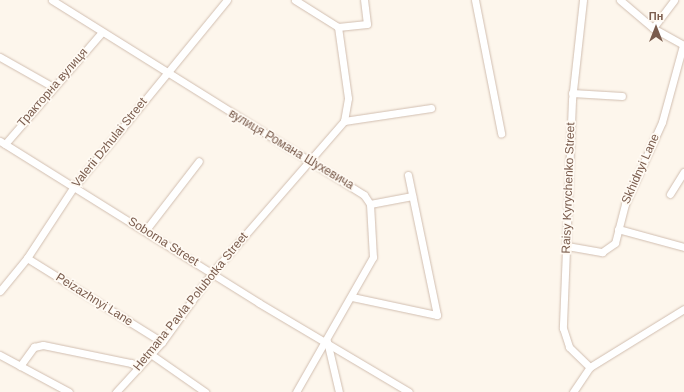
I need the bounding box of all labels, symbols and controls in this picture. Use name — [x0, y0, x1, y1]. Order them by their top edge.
north arrow — [636, 8, 676, 48]
text: Пн — [649, 10, 663, 22]
street label: Тракторна вулиця — [15, 46, 91, 130]
street label: Valerii Dzhulai Street — [69, 95, 151, 191]
street label: вулиця Романа Шухевича — [226, 107, 356, 193]
street label: Raisy Kyrychenko Street — [560, 122, 578, 254]
street label: Skhidnyi Lane — [619, 132, 663, 206]
street label: Soborna Street — [125, 215, 201, 269]
street label: Hetmana Pavla Polubotka Street — [131, 230, 251, 374]
street label: Peizazhnyi Lane — [53, 271, 135, 329]

